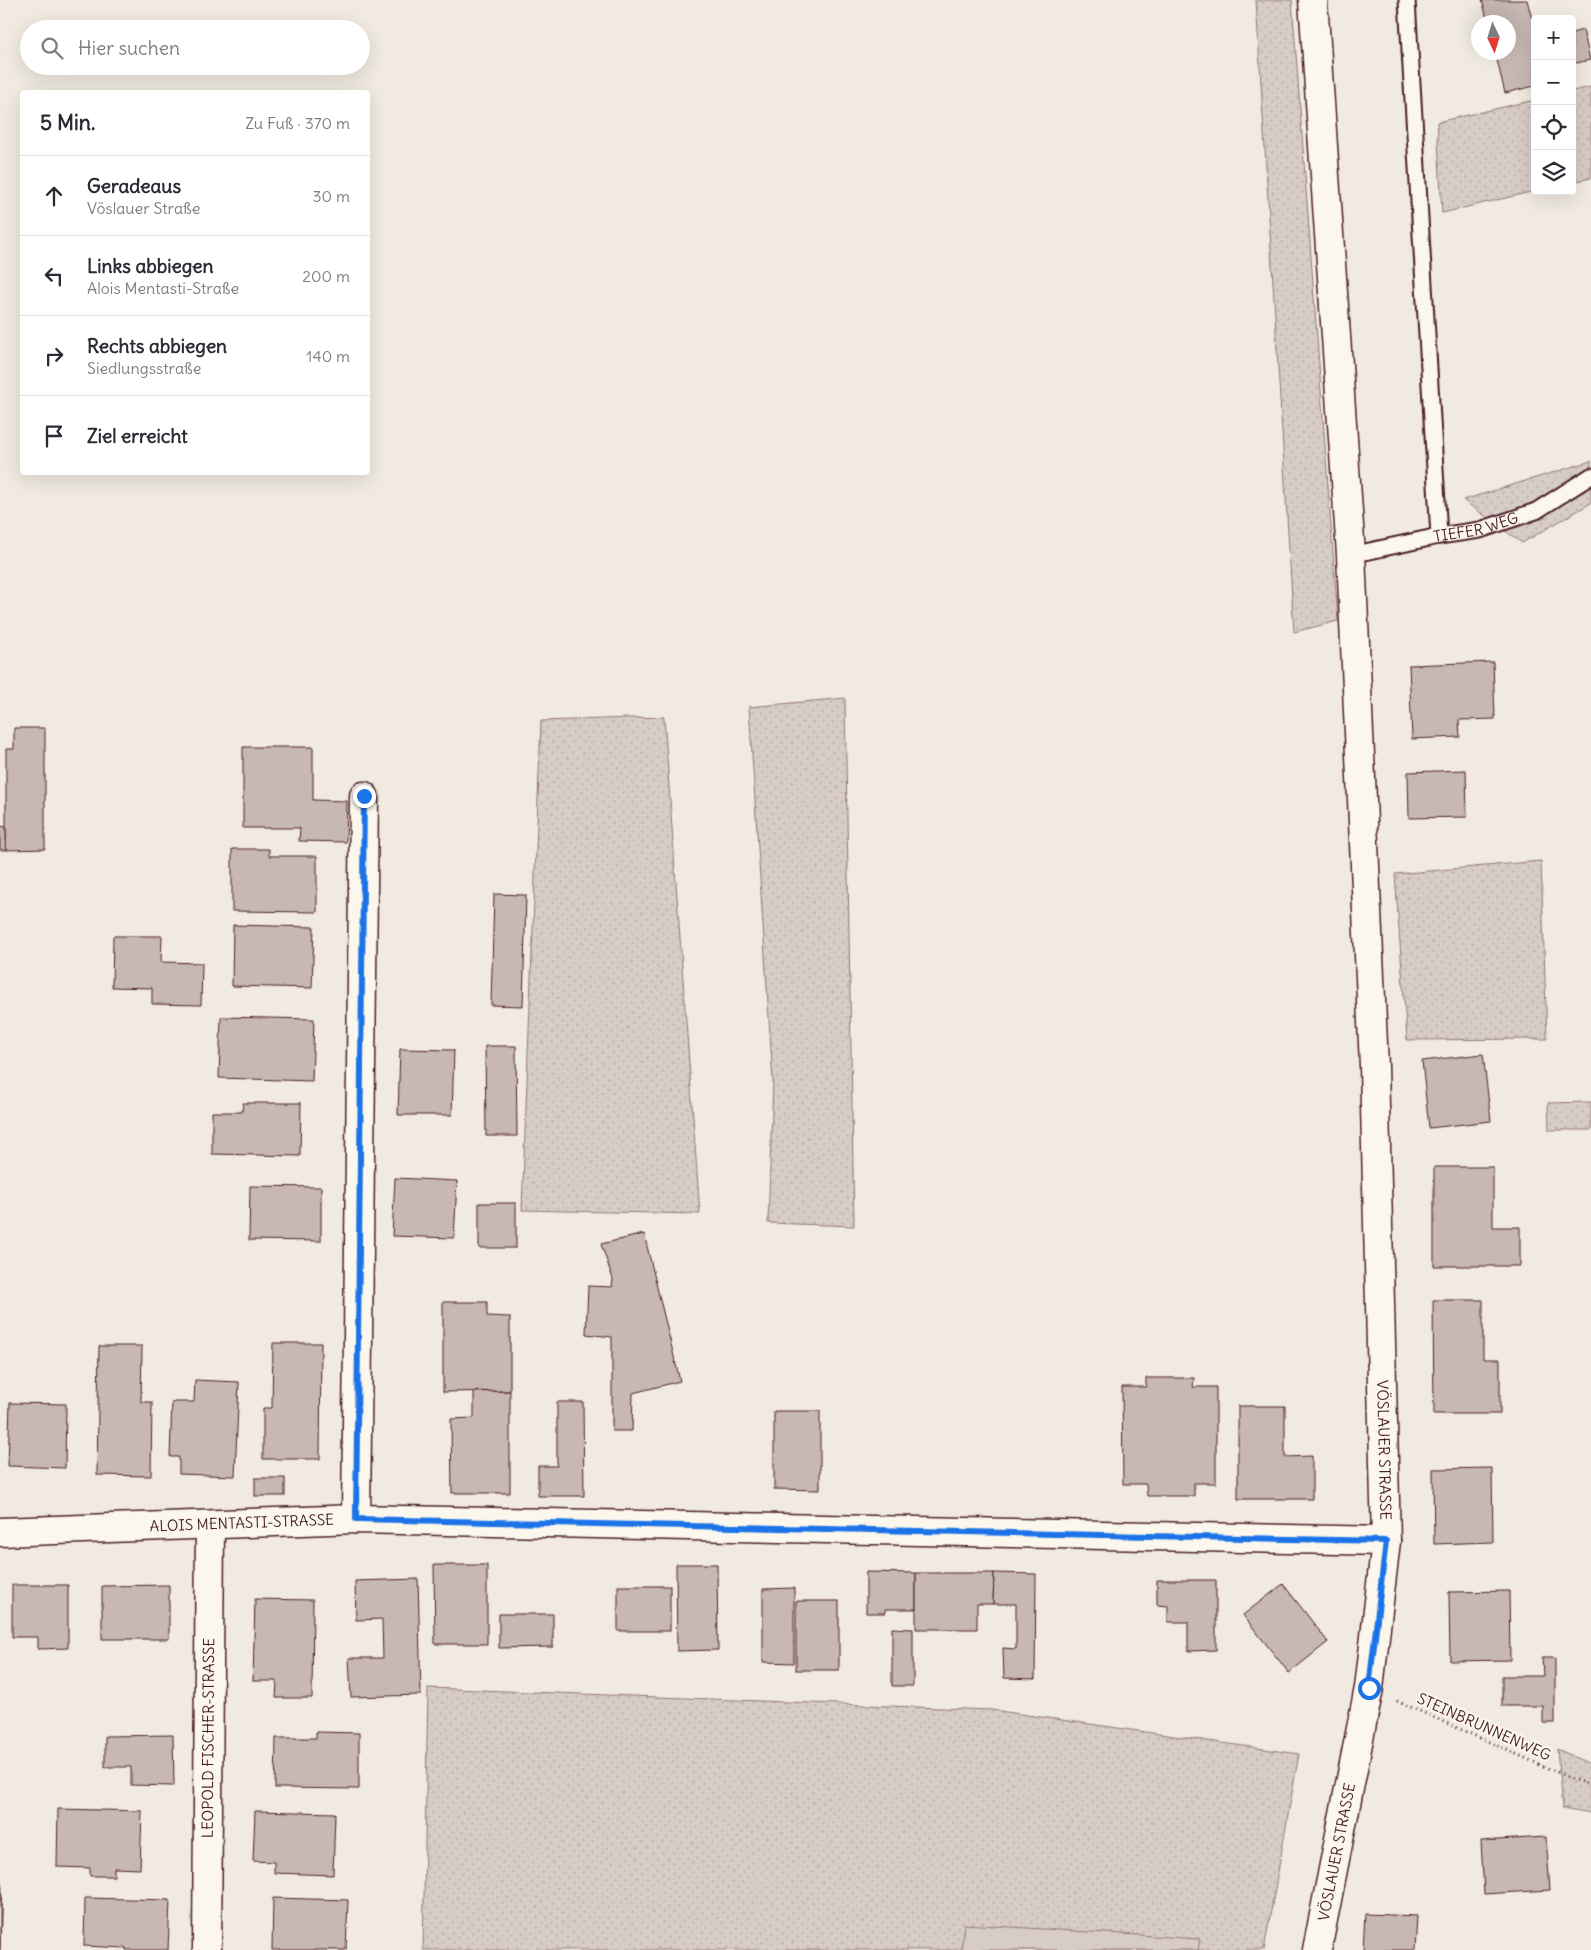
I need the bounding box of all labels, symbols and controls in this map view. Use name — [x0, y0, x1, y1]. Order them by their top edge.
north arrow — [1471, 15, 1516, 60]
map controls — [1531, 15, 1576, 195]
button: + — [1531, 15, 1576, 60]
search box — [20, 20, 370, 75]
icon: search — [38, 34, 66, 62]
text: Hier suchen — [78, 36, 180, 60]
button: − — [1531, 60, 1576, 105]
button: locate — [1531, 105, 1576, 150]
text: 5 Min. — [40, 109, 95, 136]
text: Zu Fuß · 370 m — [245, 113, 350, 133]
button: layers — [1531, 150, 1576, 195]
text: Geradeaus — [87, 174, 181, 198]
icon: ahead — [40, 182, 68, 210]
text: 30 m — [313, 186, 350, 206]
text: Vöslauer Straße — [87, 198, 200, 218]
text: Links abbiegen — [87, 254, 214, 278]
icon: left — [40, 262, 68, 290]
text: 200 m — [302, 266, 350, 286]
text: Alois Mentasti-Straße — [87, 278, 239, 298]
text: Rechts abbiegen — [87, 334, 227, 358]
icon: right — [40, 342, 68, 370]
text: 140 m — [306, 346, 350, 366]
text: Siedlungsstraße — [87, 358, 201, 378]
icon: arrive — [40, 422, 68, 450]
text: Ziel erreicht — [87, 424, 188, 448]
street label: TIEFER WEG — [1432, 508, 1521, 546]
route end — [353, 785, 376, 808]
street label: VÖSLAUER STRASSE — [1373, 1380, 1395, 1521]
street label: ALOIS MENTASTI-STRASSE — [149, 1510, 335, 1536]
street label: LEOPOLD FISCHER-STRASSE — [198, 1638, 218, 1838]
route start — [1358, 1677, 1381, 1700]
street label: STEINBRUNNENWEG — [1414, 1688, 1554, 1765]
street label: VÖSLAUER STRASSE — [1314, 1781, 1359, 1922]

